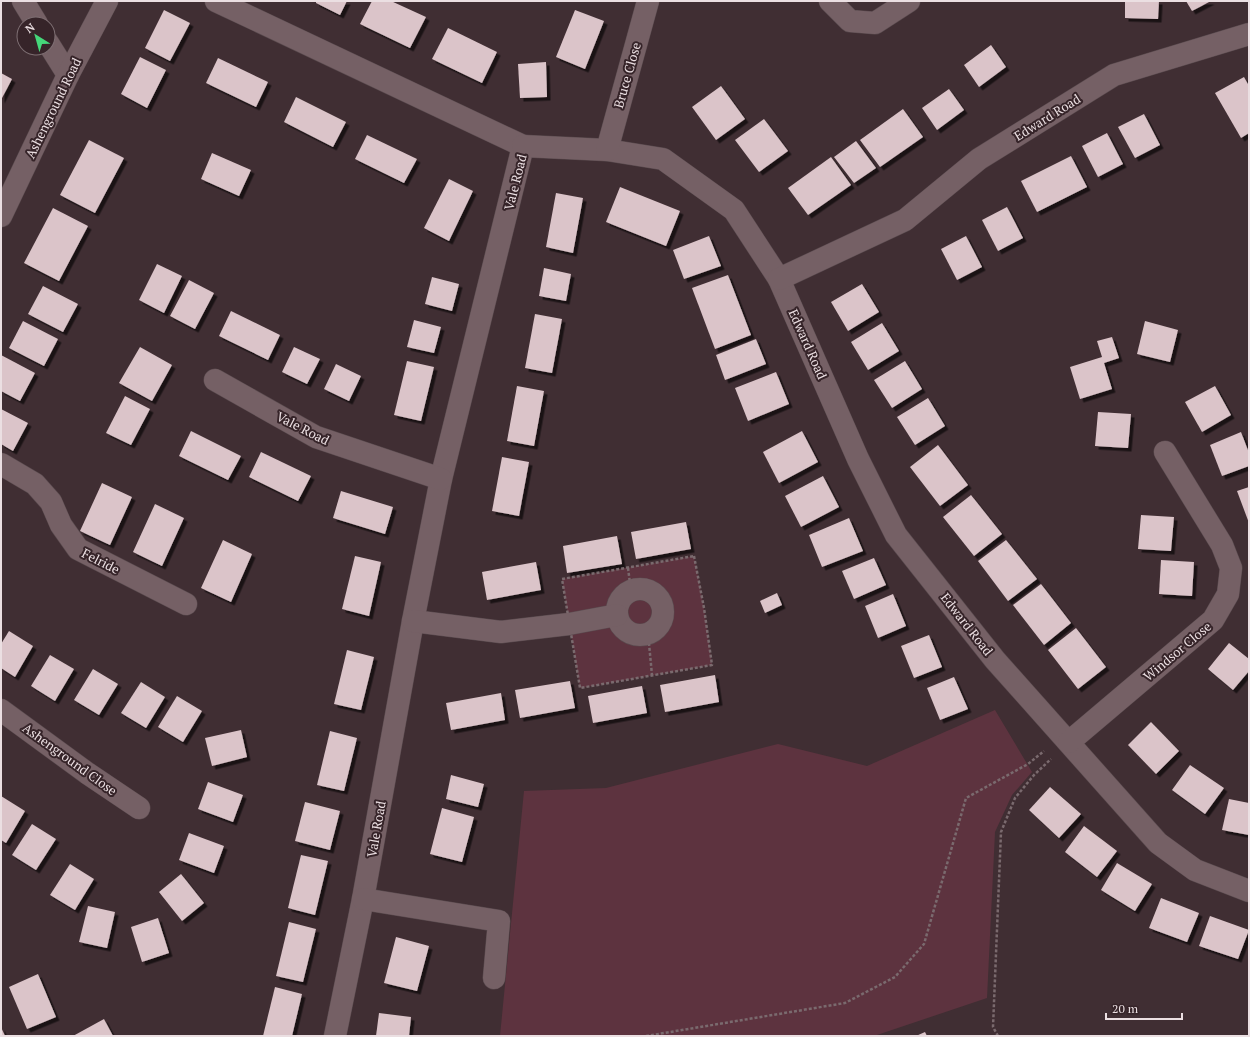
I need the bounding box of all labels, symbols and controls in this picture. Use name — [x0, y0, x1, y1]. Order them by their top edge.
north arrow — [16, 16, 56, 56]
text: N — [22, 20, 38, 36]
street label: Bruce Close — [609, 40, 645, 110]
street label: Ashenground Road — [21, 55, 85, 161]
street label: Edward Road — [1010, 89, 1084, 145]
street label: Vale Road — [499, 152, 531, 212]
street label: Edward Road — [784, 306, 832, 382]
street label: Vale Road — [274, 407, 332, 449]
street label: Felride — [79, 544, 123, 578]
street label: Edward Road — [937, 589, 997, 659]
street label: Windsor Close — [1139, 617, 1215, 685]
street label: Ashenground Close — [19, 719, 121, 799]
street label: Vale Road — [362, 799, 390, 859]
scale bar — [1106, 995, 1182, 1021]
text: 20 m — [1112, 1001, 1139, 1016]

